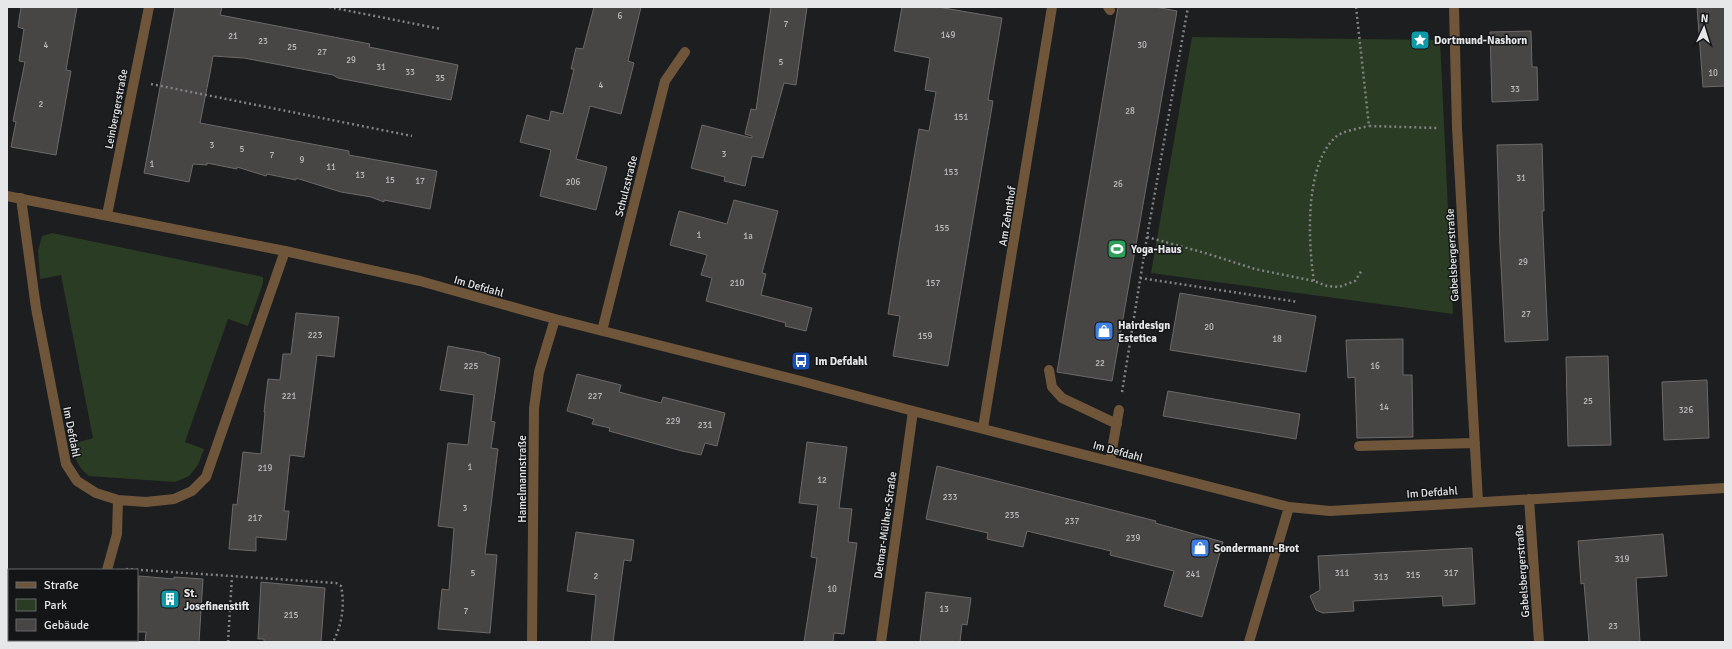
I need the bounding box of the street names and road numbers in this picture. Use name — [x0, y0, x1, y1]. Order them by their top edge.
street label: Leinbergerstraße — [102, 68, 131, 150]
street label: Schulzstraße — [613, 154, 640, 218]
street label: Am Zehnthof — [996, 184, 1019, 247]
street label: Gabelsbergerstraße — [1444, 208, 1461, 302]
street label: Im Defdahl — [452, 273, 505, 300]
street label: Im Defdahl — [60, 406, 83, 459]
street label: Hamelmannstraße — [516, 435, 529, 523]
street label: Im Defdahl — [1091, 439, 1144, 464]
street label: Detmar-Mülher-Straße — [872, 471, 899, 580]
street label: Im Defdahl — [1406, 484, 1458, 501]
street label: Gabelsbergerstraße — [1513, 524, 1532, 618]

